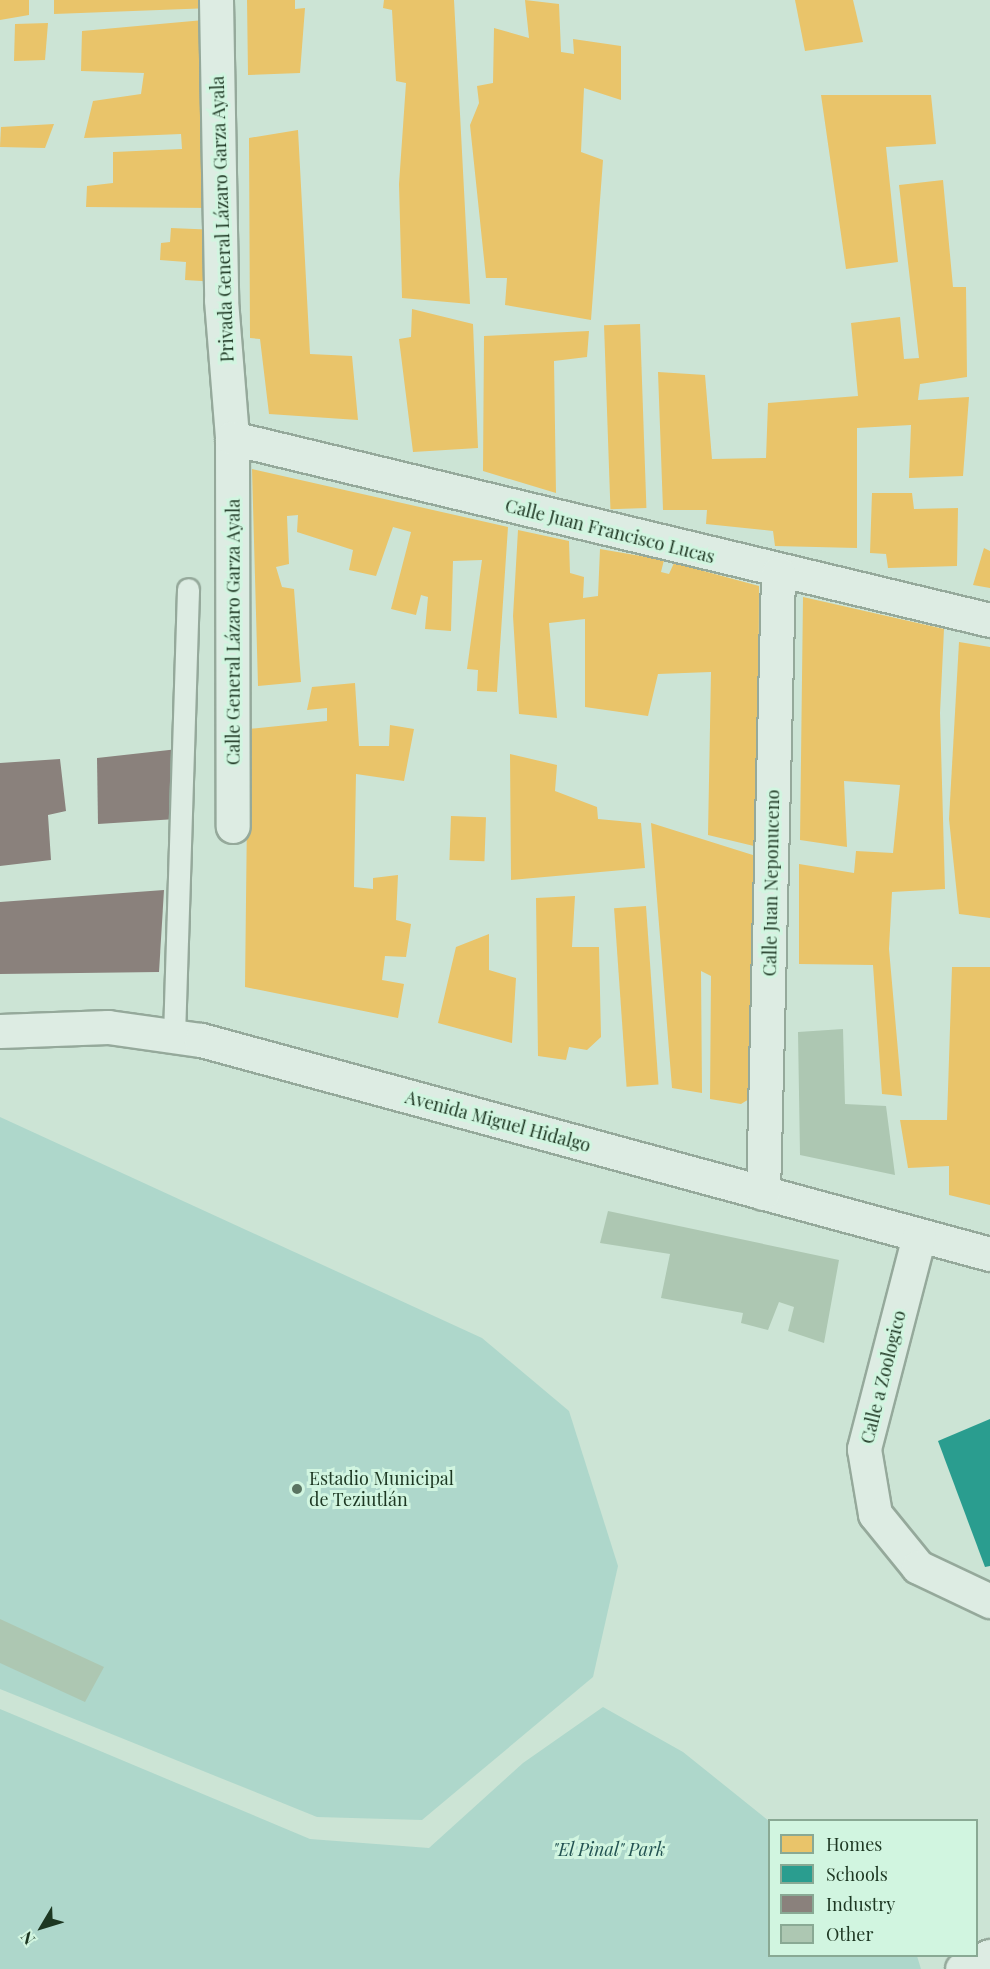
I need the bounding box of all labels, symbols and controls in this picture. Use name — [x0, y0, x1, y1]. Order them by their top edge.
street label: Privada General Lázaro Garza Ayala — [206, 75, 238, 363]
street label: Calle Juan Francisco Lucas — [503, 494, 717, 568]
street label: Calle General Lázaro Garza Ayala — [222, 498, 244, 766]
street label: Calle Juan Neponuceno — [759, 789, 783, 977]
street label: Avenida Miguel Hidalgo — [403, 1086, 593, 1156]
street label: Calle a Zoologico — [856, 1308, 910, 1446]
place label: Estadio Municipal de Teziutlán — [309, 1468, 454, 1510]
marker: Estadio Municipal de Teziutlán — [290, 1482, 304, 1496]
legend — [768, 1819, 978, 1957]
text: Homes — [826, 1832, 882, 1856]
park label: "El Pinal" Park — [552, 1838, 666, 1860]
text: Schools — [826, 1862, 888, 1886]
text: Industry — [826, 1892, 895, 1916]
north arrow — [12, 1897, 72, 1957]
text: Other — [826, 1922, 873, 1946]
text: N — [16, 1927, 39, 1949]

